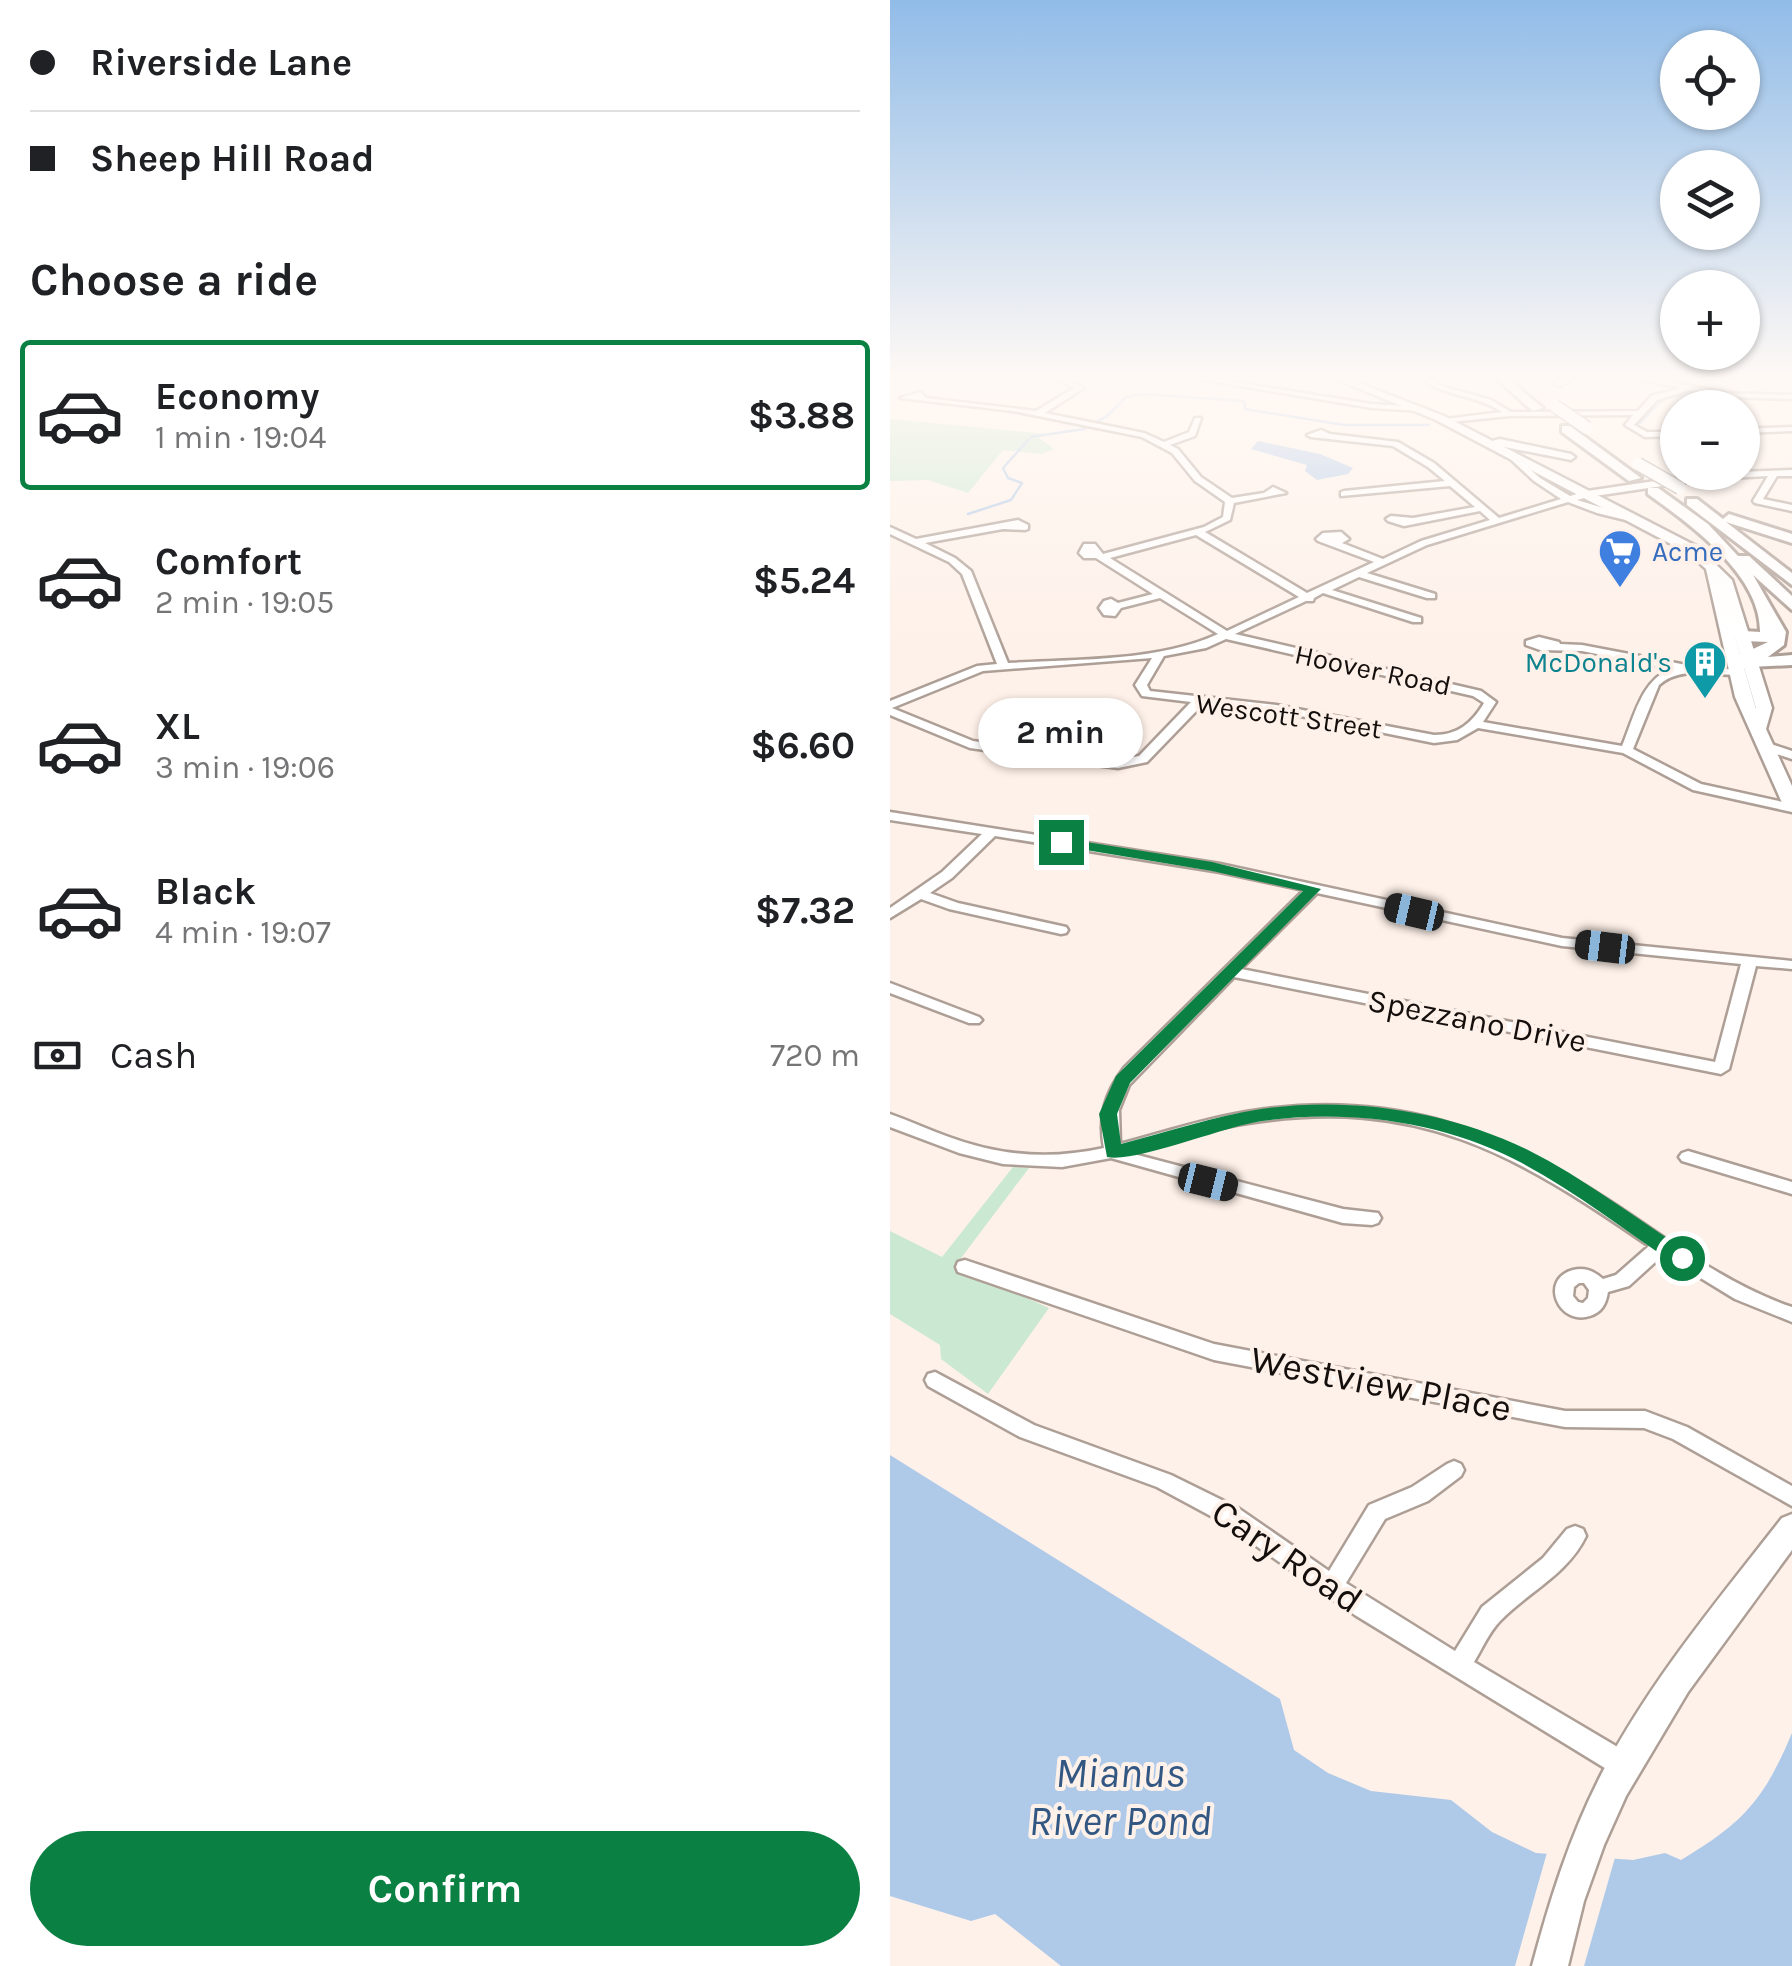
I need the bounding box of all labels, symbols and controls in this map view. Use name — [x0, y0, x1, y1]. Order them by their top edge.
map controls — [1660, 30, 1760, 490]
button: locate — [1660, 30, 1760, 130]
text: Riverside Lane — [90, 40, 352, 85]
text: Sheep Hill Road — [90, 136, 375, 181]
button: layers — [1660, 150, 1760, 250]
text: Choose a ride — [30, 254, 318, 306]
button: + — [1660, 270, 1760, 370]
icon: car — [35, 370, 125, 460]
text: Economy — [155, 374, 319, 419]
button: − — [1660, 390, 1760, 490]
text: $3.88 — [748, 393, 855, 438]
text: 1 min · 19:04 — [155, 419, 326, 456]
supermarket icon: Acme — [1597, 528, 1643, 589]
icon: car — [35, 535, 125, 625]
place label: Acme — [1652, 535, 1723, 568]
text: Comfort — [155, 539, 302, 584]
text: $5.24 — [753, 558, 855, 603]
text: 2 min · 19:05 — [155, 584, 334, 621]
street label: Hoover Road — [1292, 637, 1454, 703]
building icon: McDonald's — [1682, 639, 1728, 700]
place label: McDonald's — [1525, 646, 1672, 679]
street label: Wescott Street — [1194, 687, 1384, 745]
callout: 2 min — [979, 697, 1144, 767]
icon: car — [35, 700, 125, 790]
text: XL — [155, 704, 200, 749]
text: 2 min — [1016, 714, 1105, 751]
text: $6.60 — [750, 723, 855, 768]
text: 3 min · 19:06 — [155, 749, 335, 786]
route end — [1039, 820, 1084, 865]
icon: car — [35, 865, 125, 955]
text: Black — [155, 869, 256, 914]
text: $7.32 — [755, 888, 855, 933]
car — [1381, 891, 1447, 933]
text: 4 min · 19:07 — [155, 914, 331, 951]
car — [1573, 928, 1637, 966]
street label: Spezzano Drive — [1365, 982, 1589, 1060]
icon: cash — [30, 1028, 85, 1083]
text: Cash — [110, 1033, 197, 1078]
text: 720 m — [770, 1037, 860, 1074]
car — [1175, 1160, 1241, 1204]
route start — [1660, 1236, 1705, 1281]
street label: Westview Place — [1247, 1337, 1515, 1431]
street label: Cary Road — [1203, 1489, 1371, 1623]
water label: Mianus River Pond — [1028, 1748, 1212, 1846]
button: Confirm — [30, 1831, 860, 1946]

